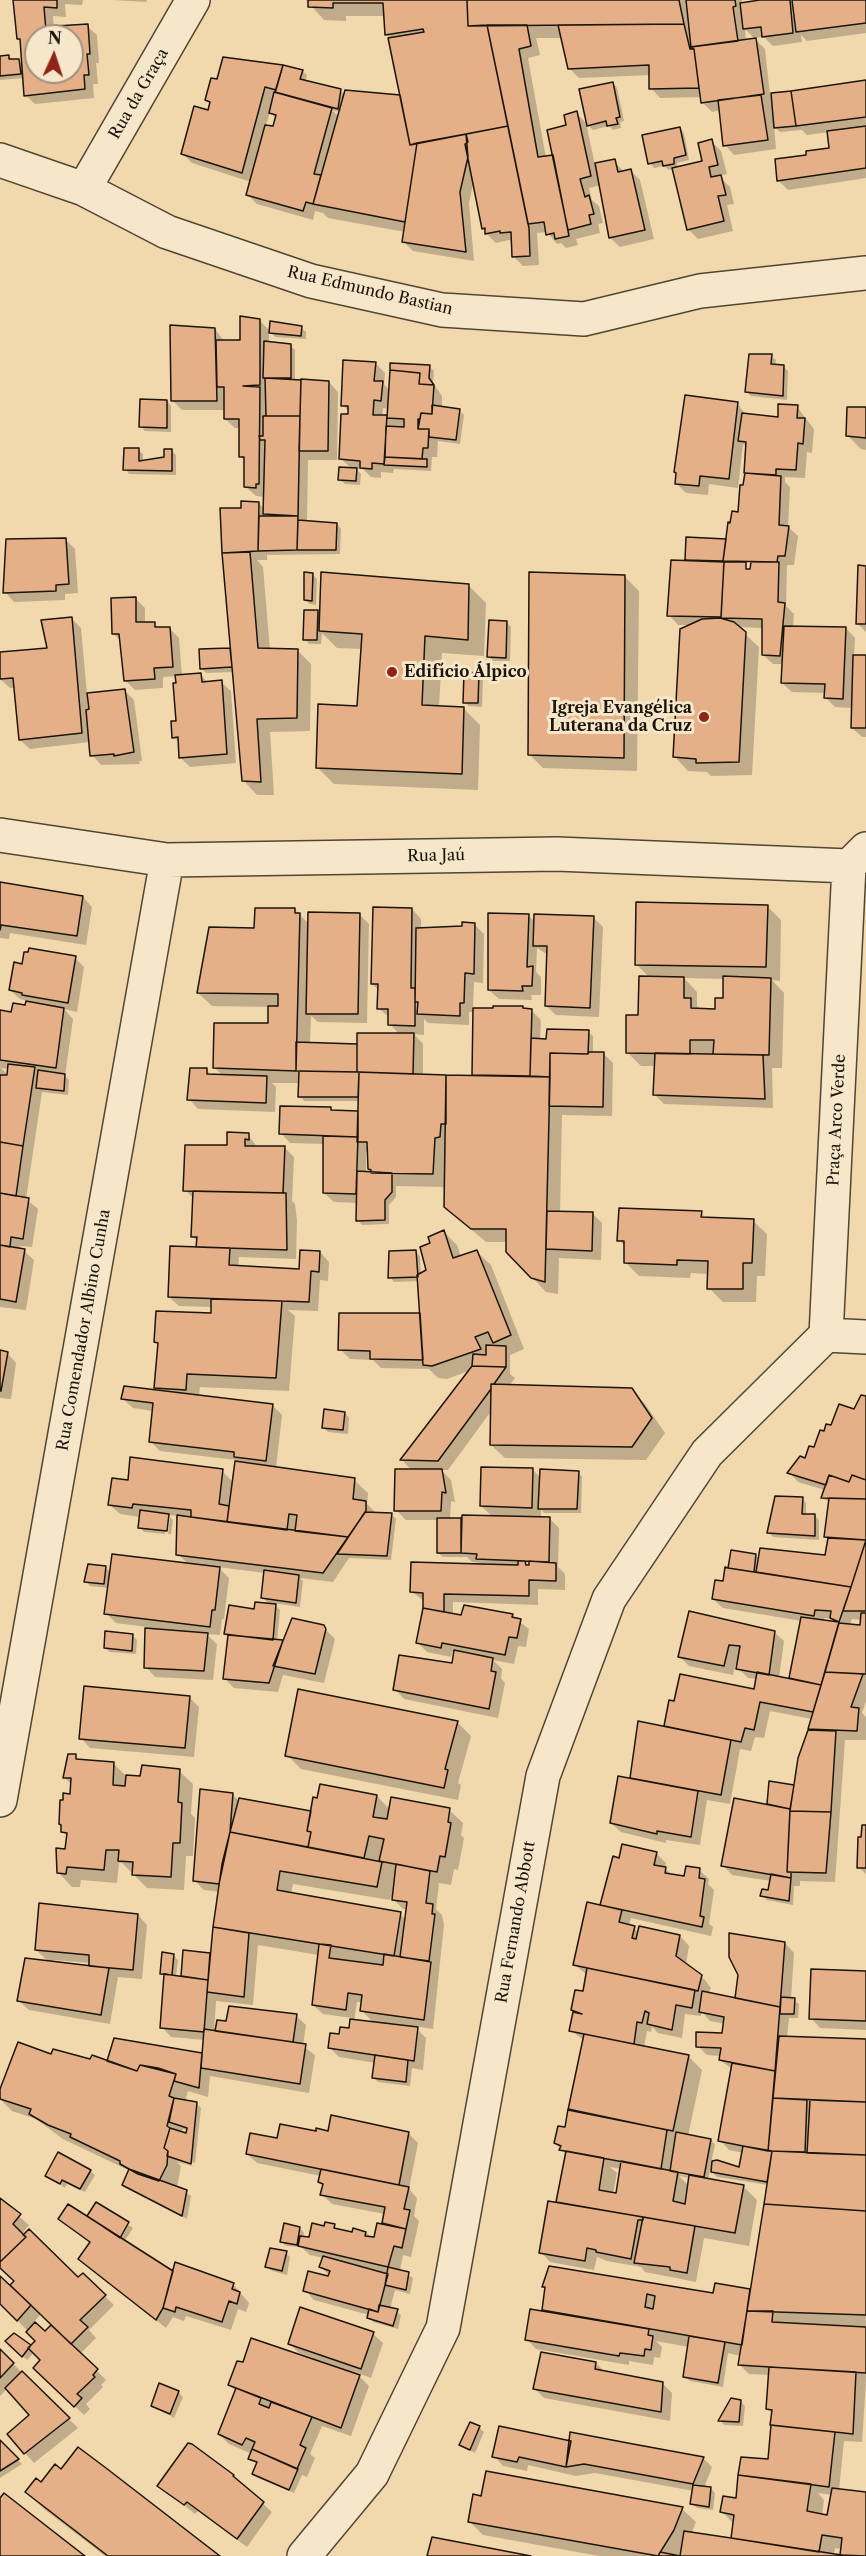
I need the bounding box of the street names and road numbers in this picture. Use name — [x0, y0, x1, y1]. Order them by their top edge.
street label: Rua da Graça — [105, 45, 173, 143]
street label: Rua Edmundo Bastian — [285, 263, 455, 319]
street label: Rua Jaú — [407, 846, 465, 866]
street label: Praça Arco Verde — [824, 1054, 850, 1186]
street label: Rua Comendador Albino Cunha — [53, 1208, 115, 1452]
street label: Rua Fernando Abbott — [492, 1839, 540, 2005]

